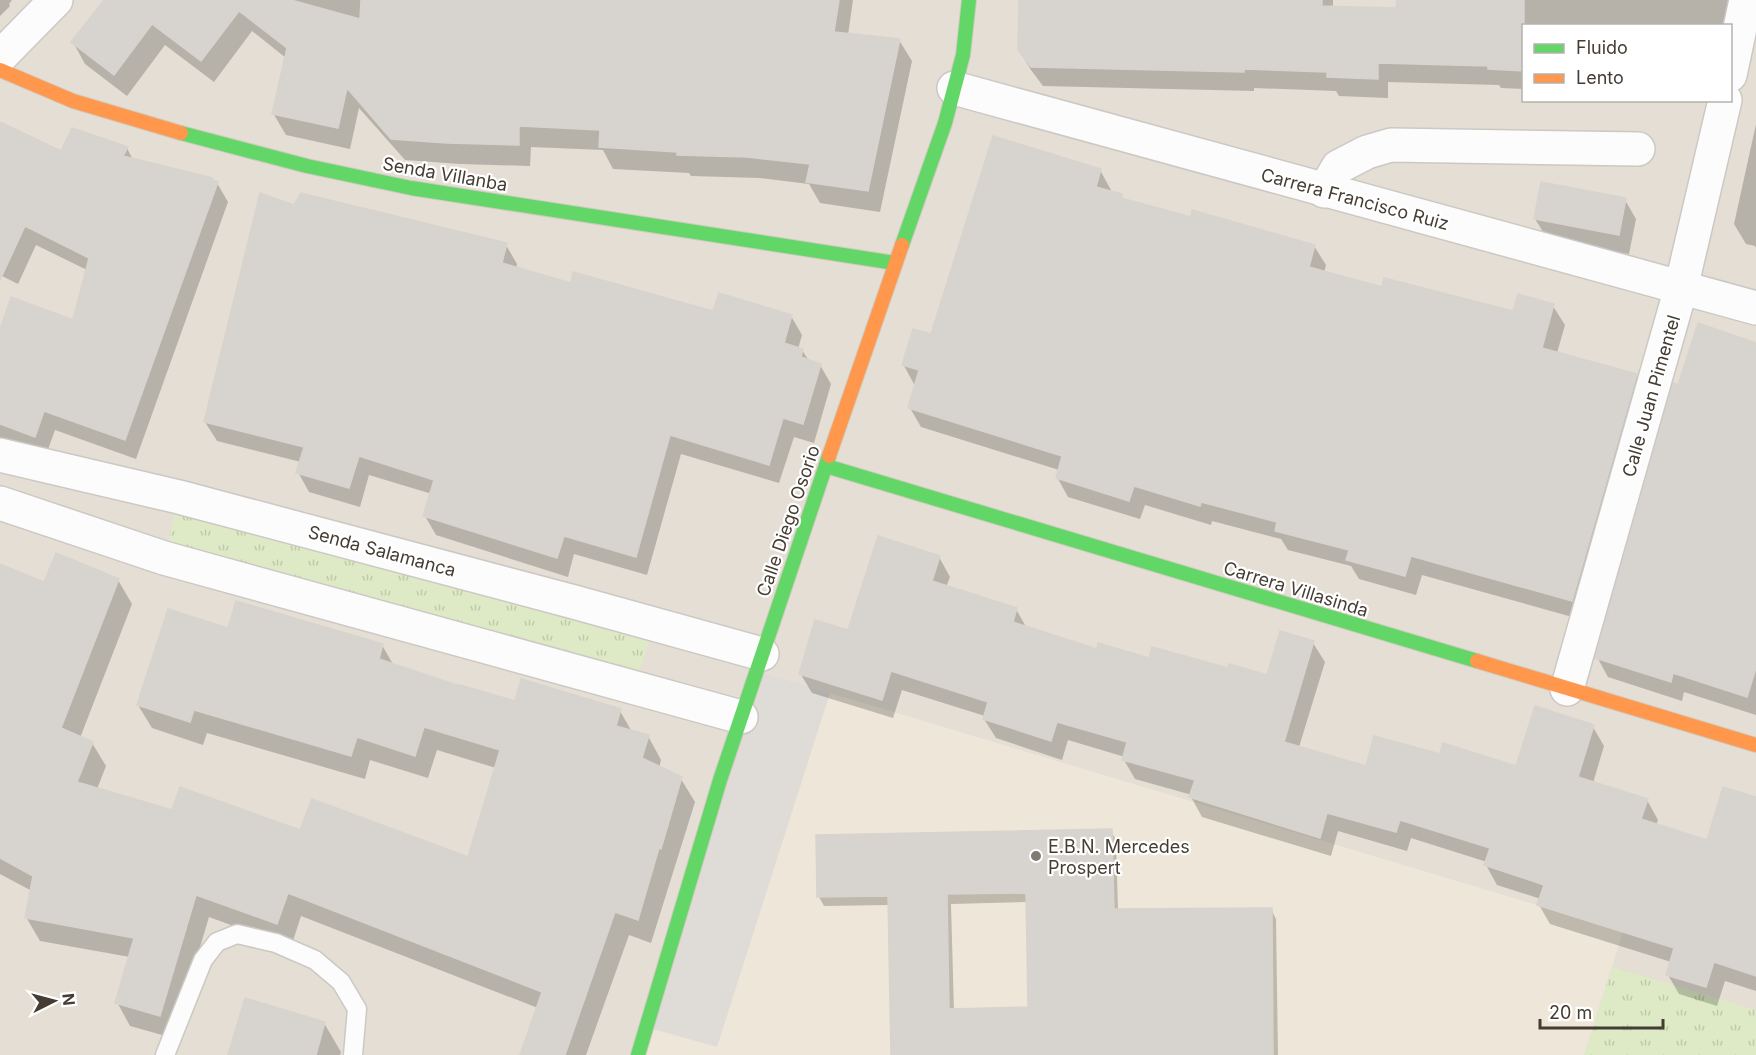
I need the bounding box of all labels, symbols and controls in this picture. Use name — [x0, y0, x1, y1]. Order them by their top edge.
legend — [1522, 24, 1732, 102]
text: Fluido — [1576, 37, 1628, 58]
text: Lento — [1576, 67, 1624, 88]
street label: Senda Villanba — [381, 153, 509, 195]
street label: Carrera Francisco Ruiz — [1259, 164, 1451, 234]
street label: Calle Juan Pimentel — [1618, 313, 1684, 479]
street label: Calle Diego Osorio — [752, 443, 824, 599]
street label: Senda Salamanca — [306, 521, 458, 581]
street label: Carrera Villasinda — [1221, 557, 1371, 621]
place label: E.B.N. Mercedes Prospert — [1048, 836, 1190, 878]
marker: E.B.N. Mercedes Prospert — [1029, 849, 1043, 863]
north arrow — [24, 971, 84, 1031]
text: N — [58, 992, 80, 1007]
scale bar — [1540, 992, 1663, 1030]
text: 20 m — [1549, 1002, 1592, 1023]

